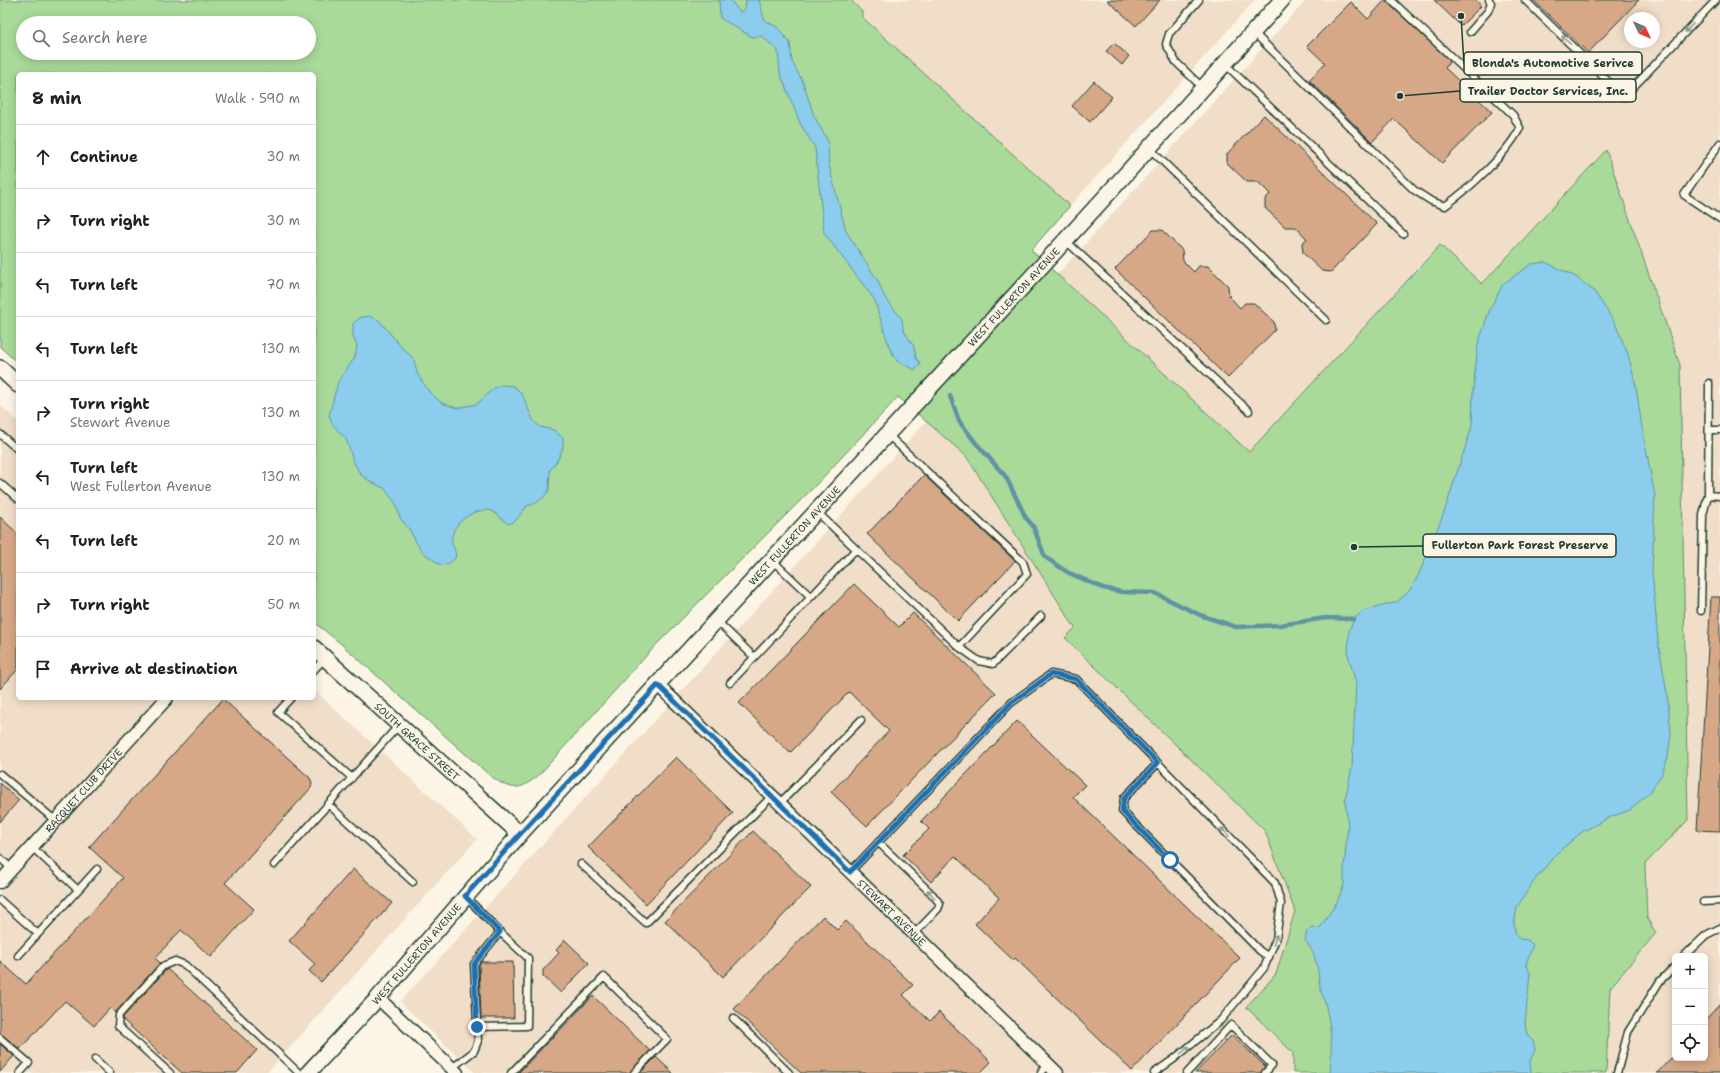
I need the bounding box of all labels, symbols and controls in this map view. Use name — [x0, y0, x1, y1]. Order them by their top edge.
north arrow — [1624, 12, 1660, 48]
search box — [16, 16, 316, 60]
one-way arrow — [1684, 23, 1694, 33]
icon: search — [30, 27, 52, 49]
text: Search here — [62, 28, 148, 48]
one-way arrow — [1561, 35, 1571, 45]
callout: Blonda's Automotive Serivce — [1464, 52, 1642, 75]
text: Blonda's Automotive Serivce — [1472, 56, 1634, 71]
callout: Trailer Doctor Services, Inc. — [1460, 79, 1636, 102]
text: Trailer Doctor Services, Inc. — [1468, 84, 1628, 99]
text: 8 min — [32, 87, 82, 109]
text: Walk · 590 m — [215, 90, 300, 107]
icon: ahead — [32, 146, 54, 168]
text: Continue — [70, 147, 138, 167]
text: 30 m — [266, 148, 300, 165]
icon: right — [32, 210, 54, 232]
text: Turn right — [70, 211, 150, 231]
text: 30 m — [266, 212, 300, 229]
street label: WEST FULLERTON AVENUE — [965, 244, 1062, 349]
icon: left — [32, 274, 54, 296]
text: Turn left — [70, 275, 138, 295]
text: 70 m — [266, 276, 300, 293]
icon: left — [32, 338, 54, 360]
text: Turn left — [70, 339, 138, 359]
text: 130 m — [262, 340, 300, 357]
text: Turn right — [70, 394, 150, 414]
icon: right — [32, 402, 54, 424]
text: 130 m — [262, 404, 300, 421]
text: Stewart Avenue — [70, 414, 170, 431]
text: Turn left — [70, 458, 138, 478]
icon: left — [32, 466, 54, 488]
text: 130 m — [262, 468, 300, 485]
text: West Fullerton Avenue — [70, 478, 212, 495]
street label: WEST FULLERTON AVENUE — [745, 483, 843, 588]
icon: left — [32, 530, 54, 552]
text: Turn left — [70, 531, 138, 551]
text: 20 m — [267, 532, 300, 549]
callout: Fullerton Park Forest Preserve — [1423, 534, 1616, 557]
text: Fullerton Park Forest Preserve — [1431, 538, 1609, 553]
icon: right — [32, 594, 54, 616]
text: Turn right — [70, 595, 150, 615]
text: 50 m — [267, 596, 300, 613]
icon: arrive — [32, 658, 54, 680]
text: Arrive at destination — [70, 659, 238, 679]
street label: SOUTH GRACE STREET — [372, 700, 462, 783]
street label: RACQUET CLUB DRIVE — [42, 745, 125, 835]
one-way arrow — [1220, 827, 1230, 837]
route start — [1161, 851, 1179, 869]
street label: STEWART AVENUE — [855, 876, 929, 949]
one-way arrow — [927, 889, 936, 899]
street label: WEST FULLERTON AVENUE — [369, 900, 464, 1007]
one-way arrow — [1272, 934, 1279, 947]
map controls — [1672, 953, 1708, 1061]
button: + — [1672, 953, 1708, 989]
button: − — [1672, 989, 1708, 1025]
route end — [468, 1018, 486, 1036]
button: locate — [1672, 1025, 1708, 1061]
one-way arrow — [1180, 1045, 1191, 1054]

